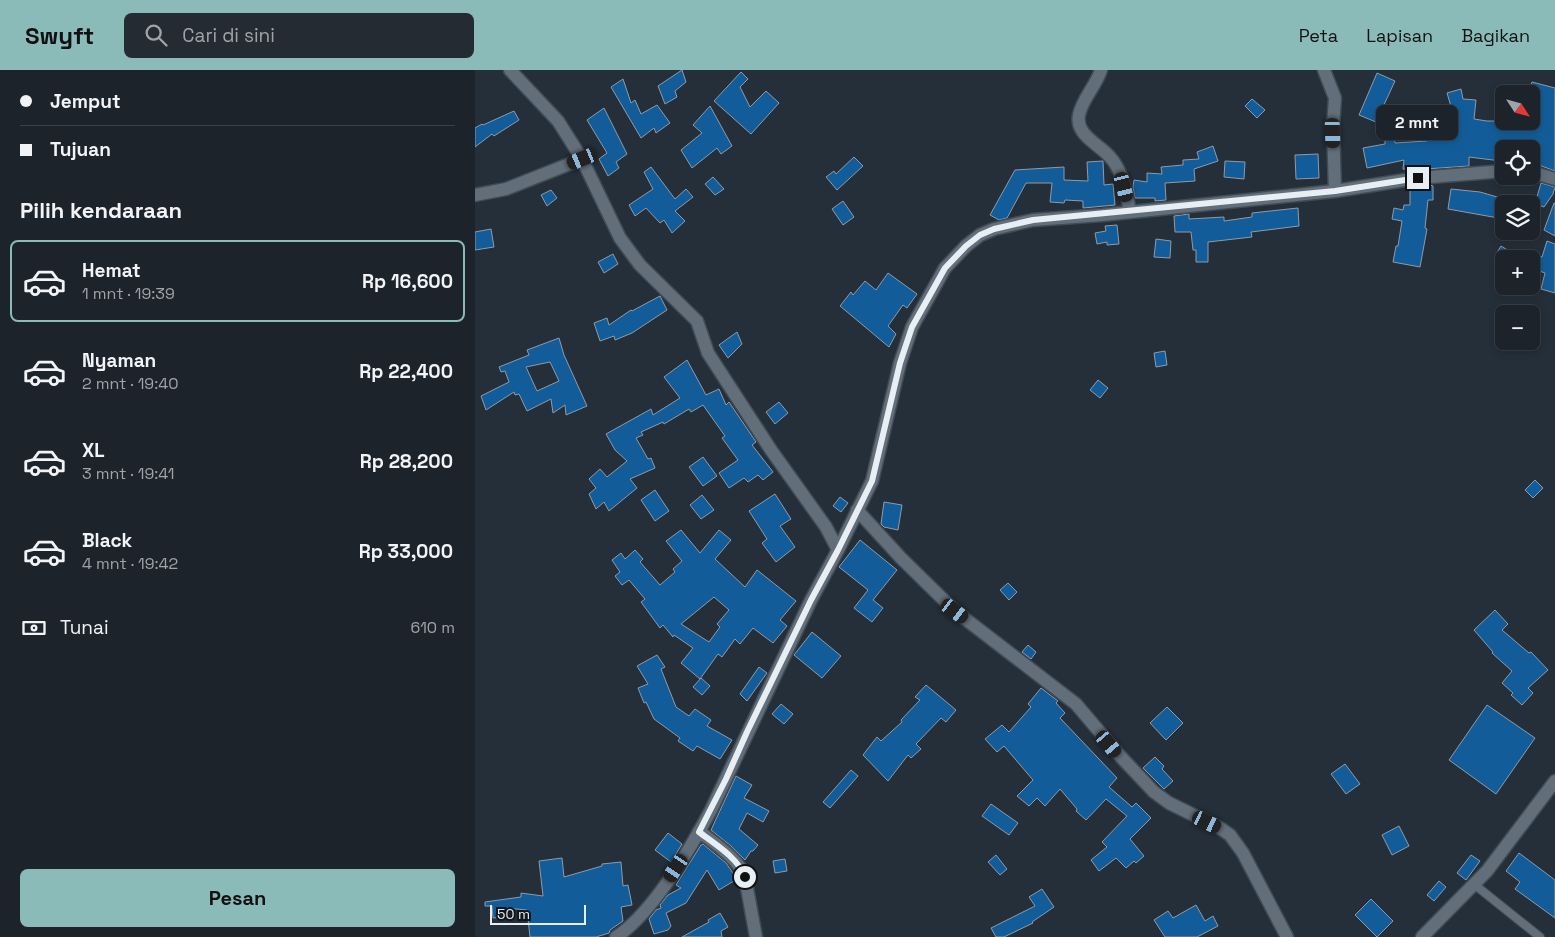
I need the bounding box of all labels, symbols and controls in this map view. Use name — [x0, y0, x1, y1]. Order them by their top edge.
search box — [124, 13, 474, 58]
text: Swyft — [25, 20, 94, 51]
icon: search — [142, 21, 170, 49]
text: Cari di sini — [182, 23, 275, 48]
text: Peta — [1299, 24, 1338, 47]
text: Lapisan — [1366, 24, 1433, 47]
text: Bagikan — [1461, 24, 1530, 47]
north arrow — [1495, 85, 1540, 130]
map controls — [1495, 85, 1540, 350]
text: Jemput — [50, 89, 121, 114]
callout: 2 mnt — [1377, 106, 1459, 140]
text: 2 mnt — [1395, 112, 1439, 133]
car — [1324, 118, 1341, 148]
text: Tujuan — [50, 137, 111, 162]
button: locate — [1495, 140, 1540, 185]
car — [565, 146, 598, 172]
route end — [1407, 167, 1429, 189]
car — [1113, 171, 1134, 203]
button: layers — [1495, 195, 1540, 240]
text: Pilih kendaraan — [20, 196, 182, 224]
button: + — [1495, 250, 1540, 295]
text: Hemat — [82, 258, 141, 283]
icon: car — [22, 259, 67, 304]
text: Rp 16,600 — [362, 269, 453, 294]
text: 1 mnt · 19:39 — [82, 283, 175, 304]
button: − — [1495, 305, 1540, 350]
text: Nyaman — [82, 348, 156, 373]
icon: car — [22, 349, 67, 394]
text: Rp 22,400 — [359, 359, 453, 384]
text: 2 mnt · 19:40 — [82, 373, 178, 394]
text: XL — [82, 438, 105, 463]
icon: car — [22, 439, 67, 484]
text: Rp 28,200 — [360, 449, 453, 474]
text: 3 mnt · 19:41 — [82, 463, 175, 484]
text: Black — [82, 528, 132, 553]
icon: car — [22, 529, 67, 574]
text: Rp 33,000 — [359, 539, 453, 564]
text: 4 mnt · 19:42 — [82, 553, 178, 574]
car — [938, 596, 971, 626]
icon: cash — [20, 614, 48, 642]
text: Tunai — [60, 615, 109, 640]
text: 610 m — [410, 617, 455, 638]
car — [1093, 728, 1124, 760]
car — [1190, 809, 1223, 835]
car — [661, 851, 690, 885]
route start — [734, 866, 756, 888]
button: Pesan — [20, 869, 455, 927]
scale bar — [490, 902, 586, 925]
text: 50 m — [497, 905, 530, 923]

